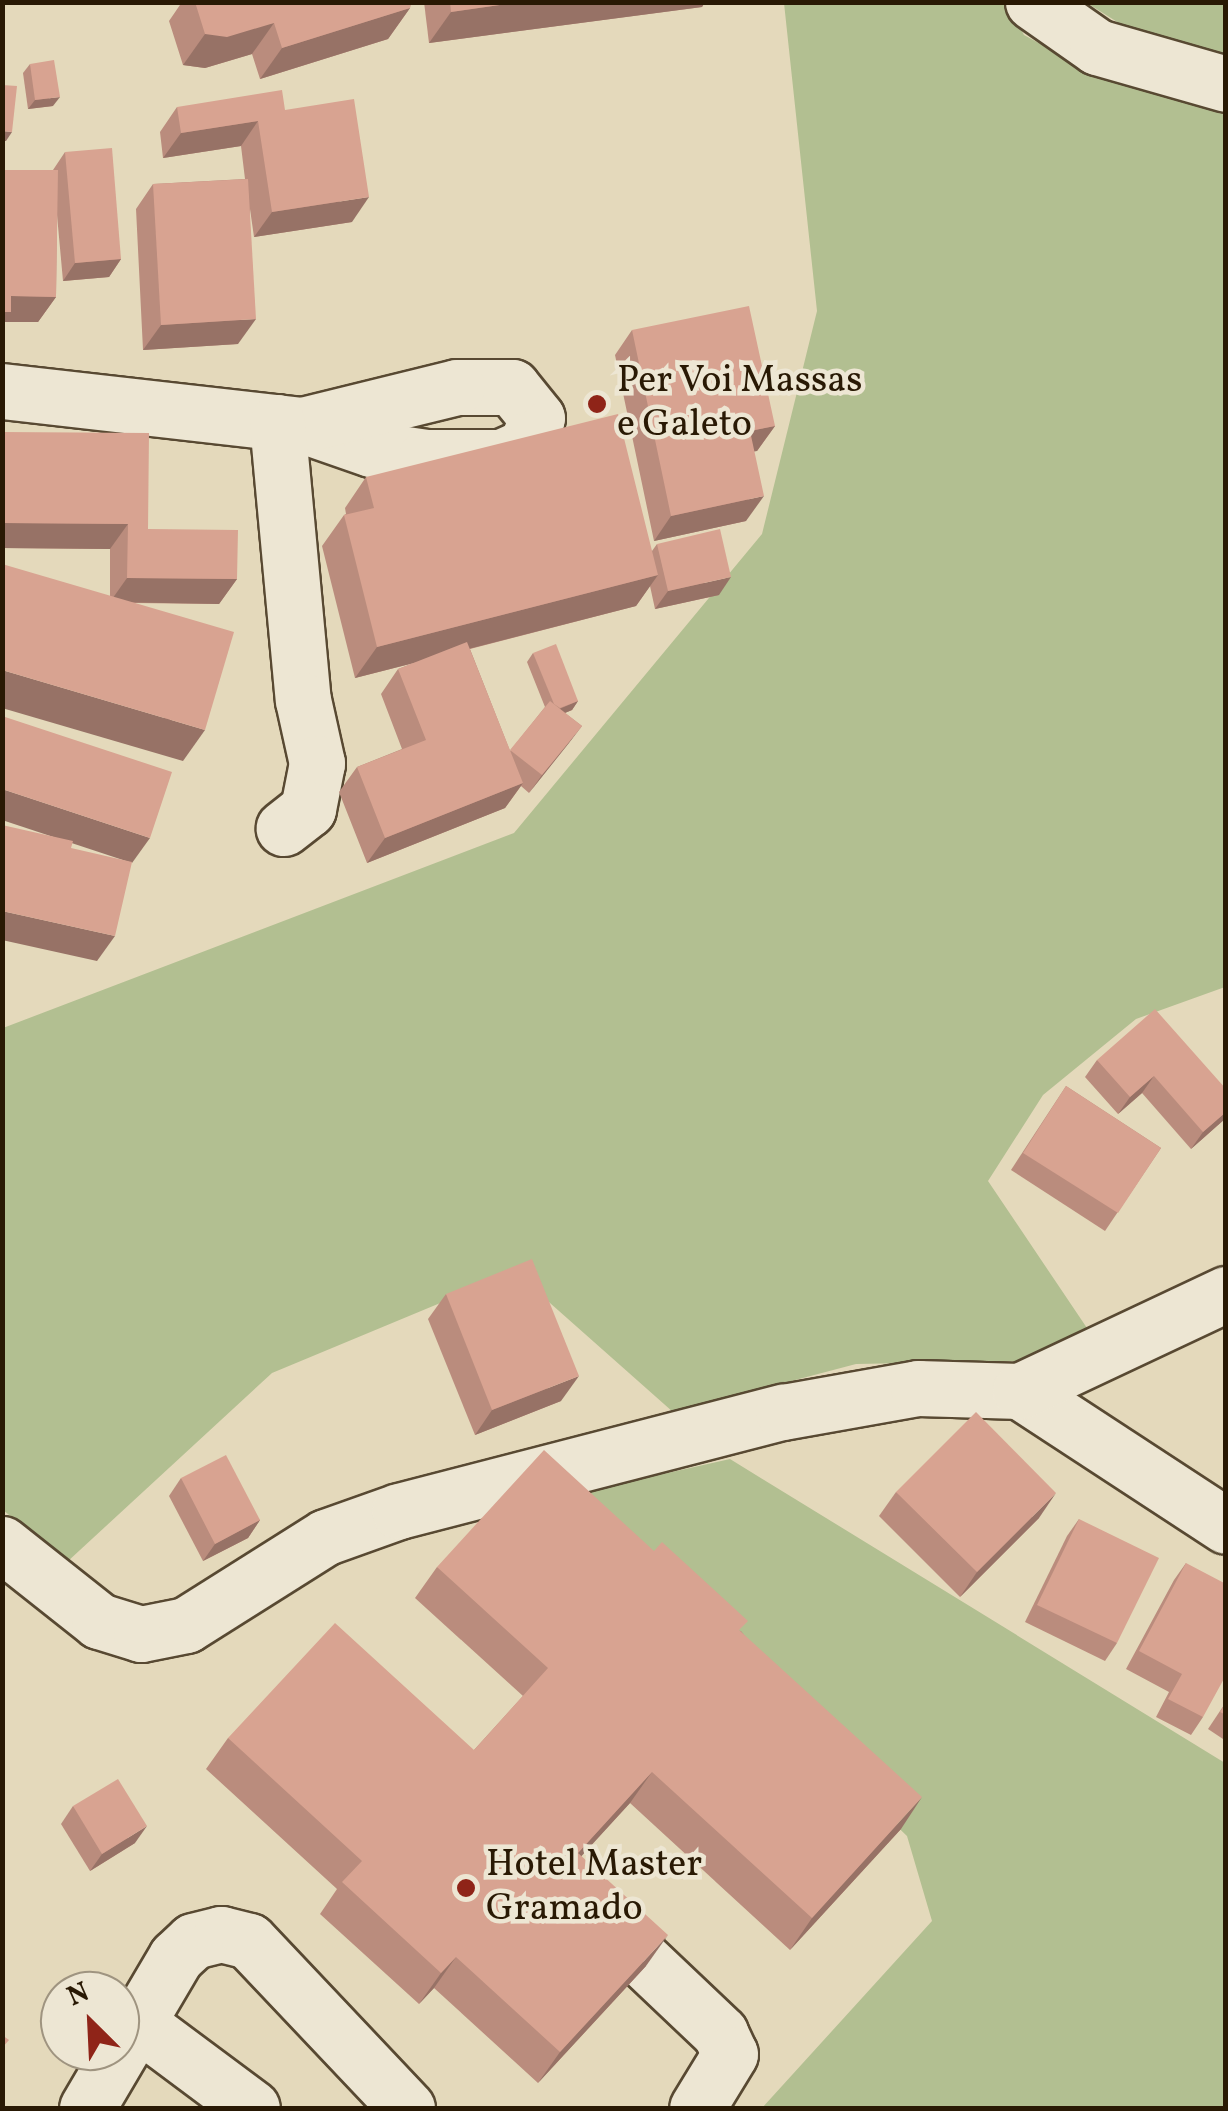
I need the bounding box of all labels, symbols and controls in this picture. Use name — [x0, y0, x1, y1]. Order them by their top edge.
place label: Per Voi Massas e Galeto — [617, 359, 864, 448]
marker: Per Voi Massas e Galeto — [586, 393, 608, 415]
place label: Hotel Master Gramado — [486, 1843, 702, 1932]
marker: Hotel Master Gramado — [455, 1877, 477, 1899]
north arrow — [40, 1971, 140, 2071]
text: N — [61, 1973, 96, 2017]

